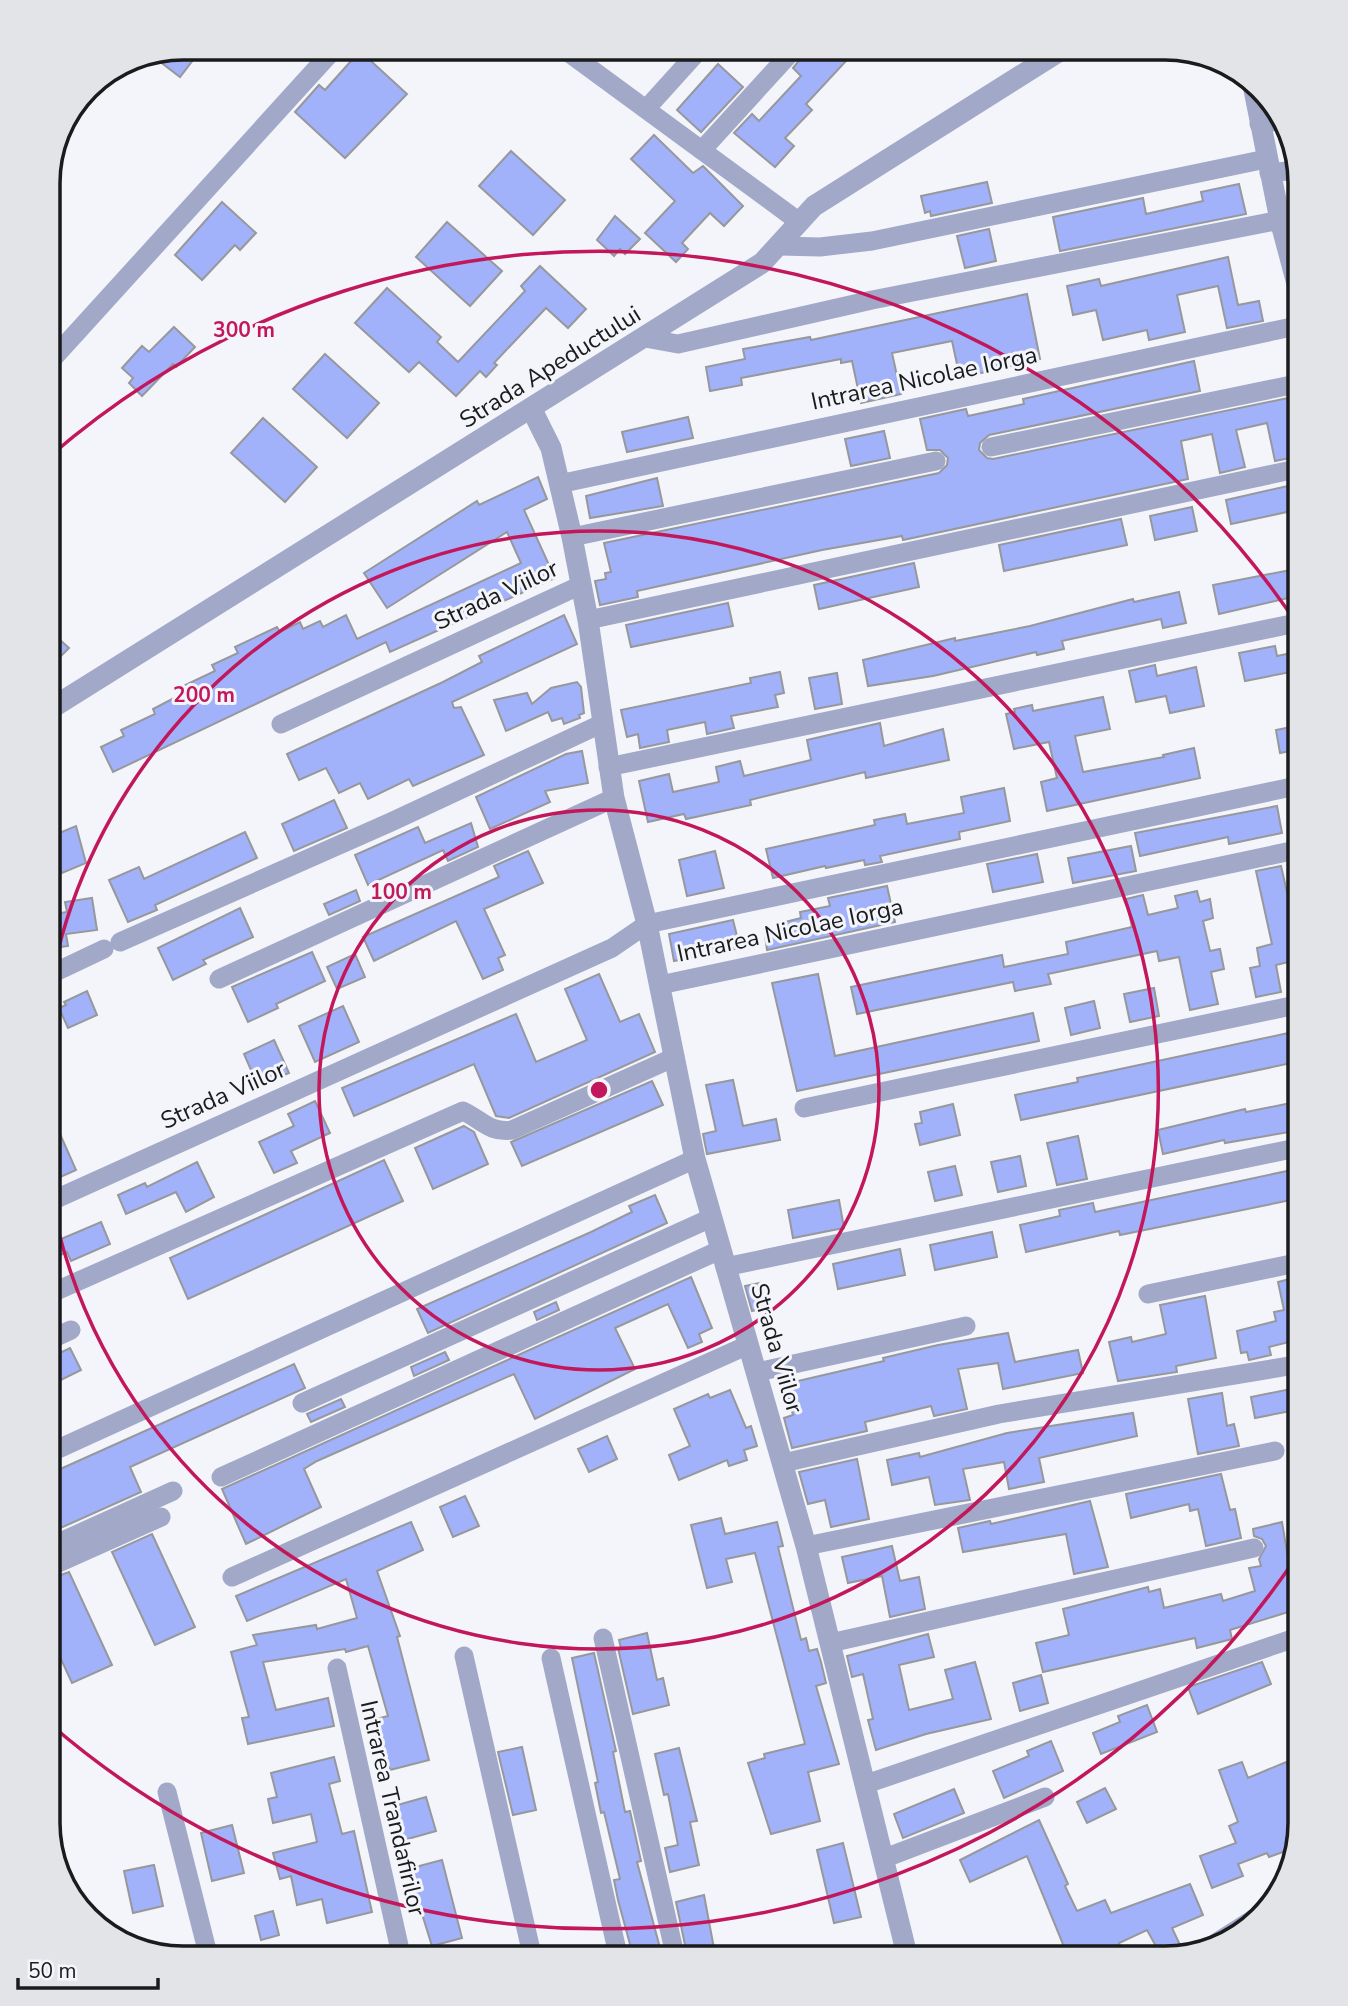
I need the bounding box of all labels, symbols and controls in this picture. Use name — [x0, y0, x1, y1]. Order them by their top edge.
street label: Strada Apeductului — [453, 298, 647, 436]
text: 300 m — [213, 316, 275, 344]
street label: Intrarea Nicolae Iorga — [808, 338, 1040, 418]
street label: Strada Viilor — [429, 552, 564, 638]
text: 200 m — [173, 681, 235, 709]
text: 100 m — [370, 878, 432, 906]
street label: Intrarea Nicolae Iorga — [674, 890, 906, 970]
street label: Strada Viilor — [155, 1053, 291, 1137]
centre of rings — [587, 1078, 611, 1102]
street label: Strada Viilor — [743, 1279, 811, 1417]
street label: Intrarea Trandafirilor — [353, 1697, 433, 1919]
scale bar — [18, 1946, 158, 1990]
text: 50 m — [28, 1957, 77, 1985]

